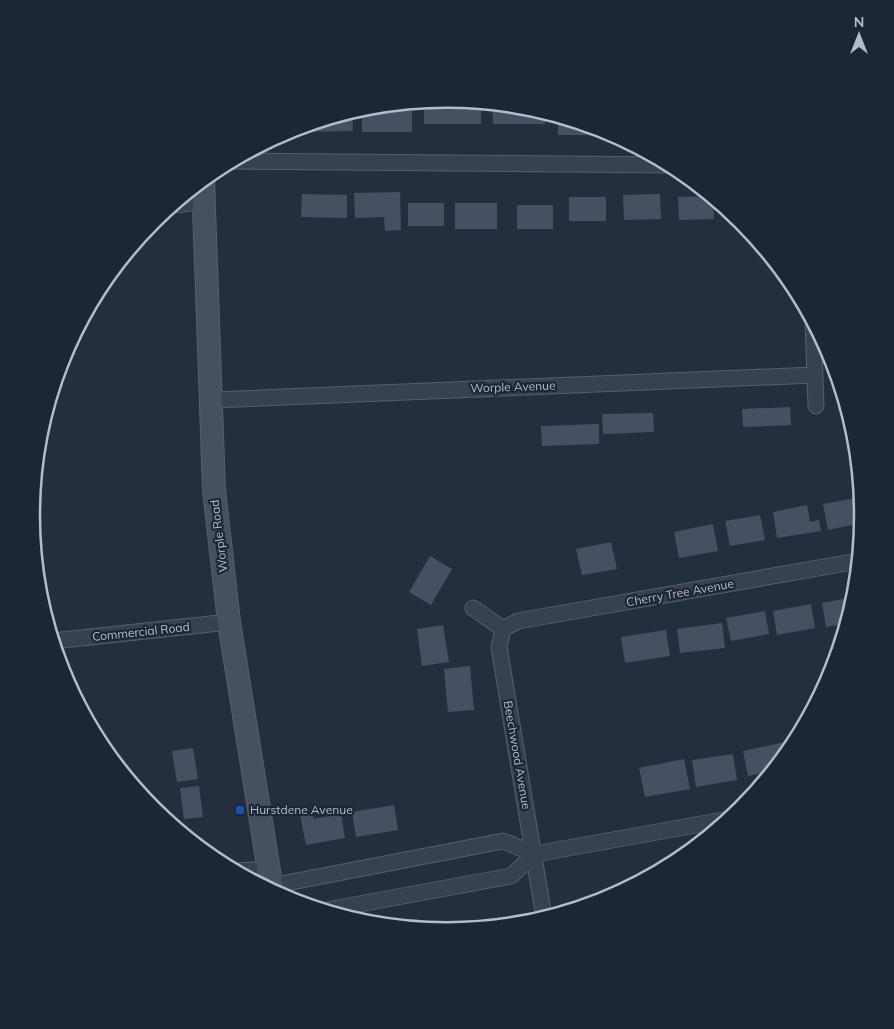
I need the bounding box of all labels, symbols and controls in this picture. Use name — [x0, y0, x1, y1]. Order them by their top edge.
north arrow — [834, 10, 884, 60]
text: N — [854, 13, 864, 31]
street label: Worple Avenue — [470, 378, 556, 395]
street label: Worple Road — [207, 499, 230, 573]
street label: Cherry Tree Avenue — [625, 576, 735, 609]
street label: Commercial Road — [91, 619, 190, 644]
street label: Beechwood Avenue — [501, 699, 534, 811]
place label: Hurstdene Avenue — [250, 802, 353, 817]
marker: Hurstdene Avenue — [234, 804, 246, 816]

